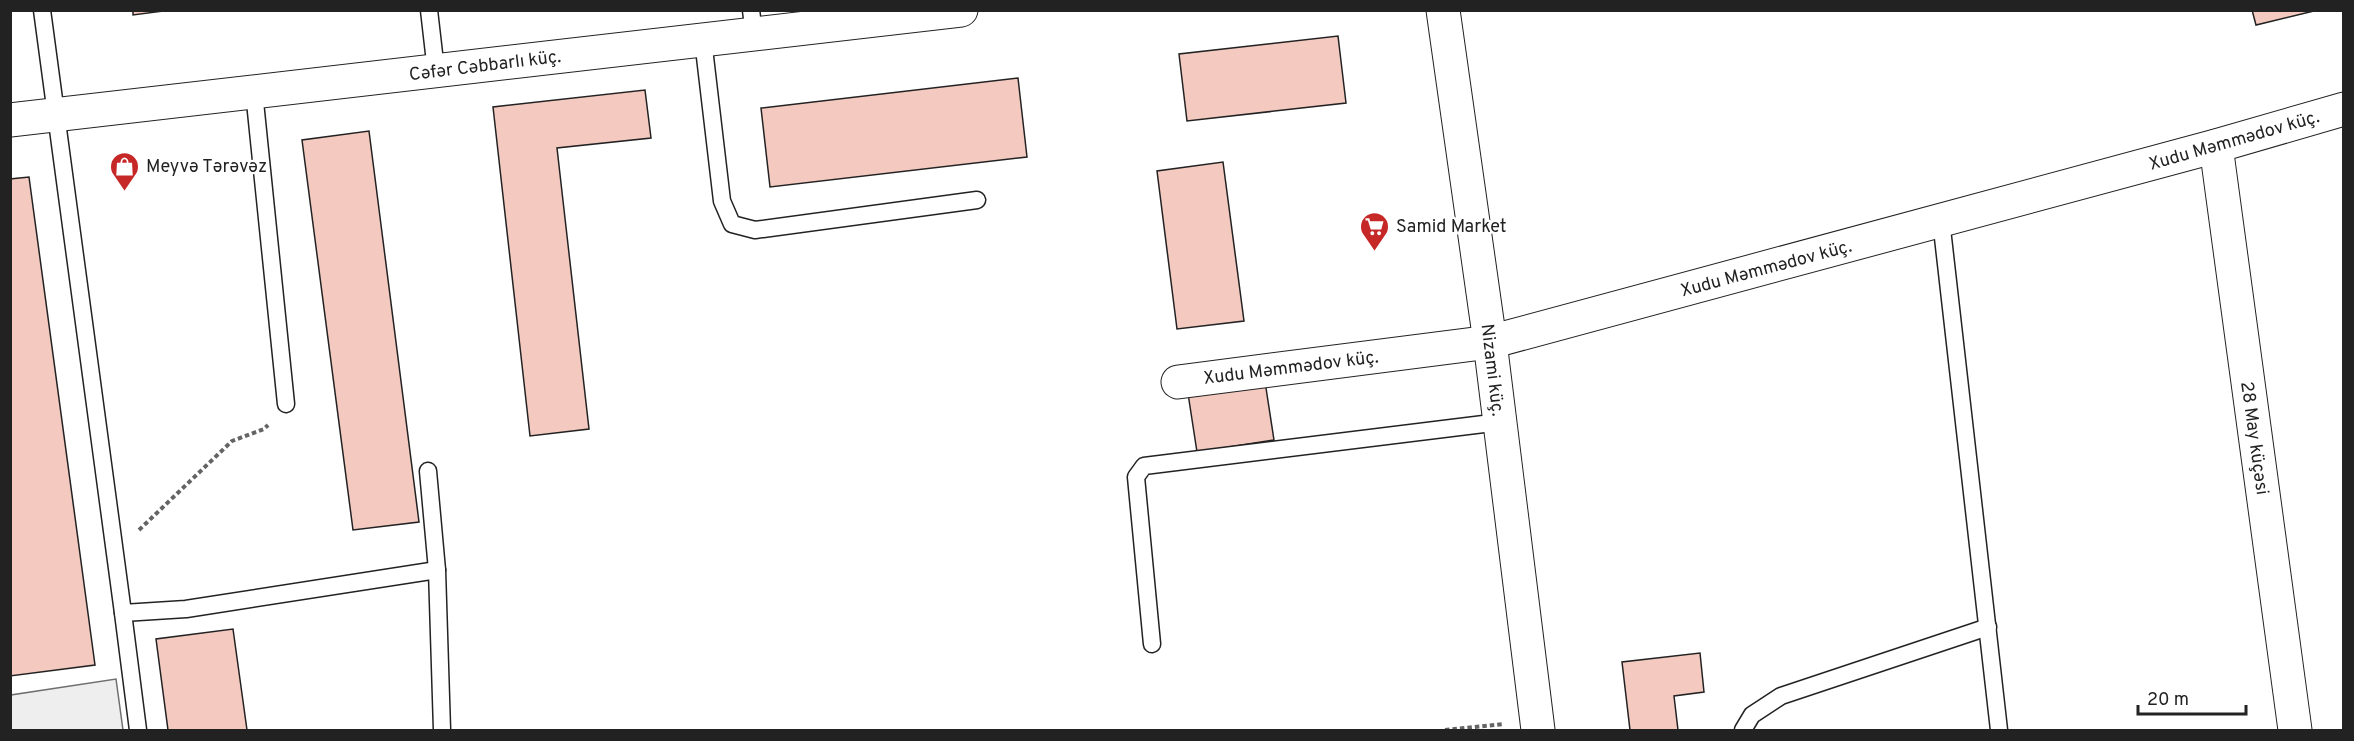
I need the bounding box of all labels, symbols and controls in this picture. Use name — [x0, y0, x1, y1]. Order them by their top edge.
street label: Cəfər Cəbbarlı küç. — [408, 46, 562, 87]
street label: Xudu Məmmədov küç. — [2147, 106, 2322, 177]
shop icon: Meyvə Tərəvəz — [109, 150, 141, 192]
place label: Meyvə Tərəvəz — [146, 156, 267, 179]
supermarket icon: Samid Market — [1359, 210, 1391, 252]
place label: Samid Market — [1396, 216, 1507, 239]
street label: Xudu Məmmədov küç. — [1678, 236, 1854, 303]
street label: Nizami küç. — [1474, 323, 1509, 418]
street label: Xudu Məmmədov küç. — [1202, 346, 1380, 391]
street label: 28 May küçəsi — [2234, 380, 2273, 496]
scale bar — [2138, 678, 2246, 716]
text: 20 m — [2147, 689, 2189, 712]

